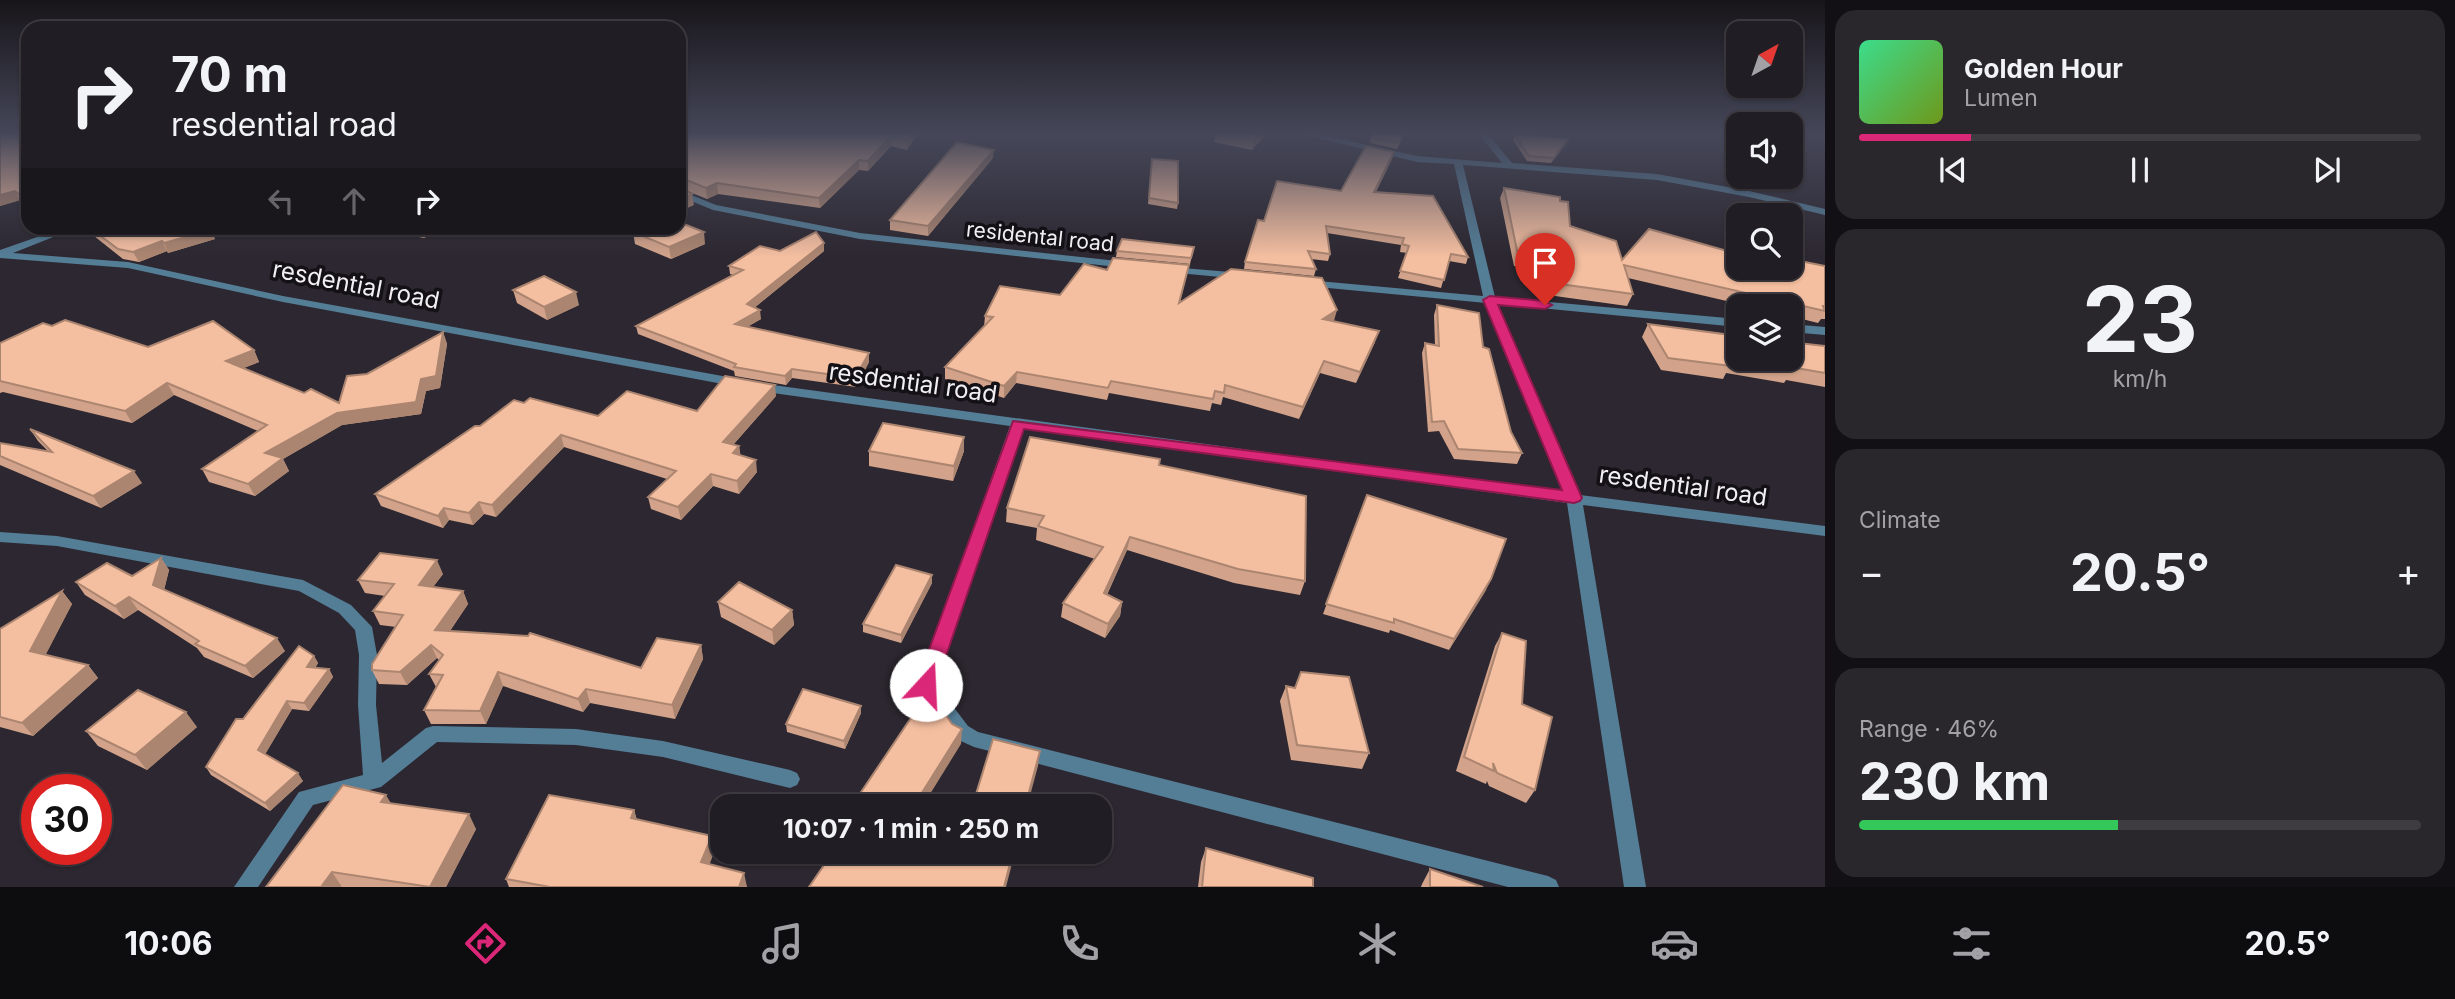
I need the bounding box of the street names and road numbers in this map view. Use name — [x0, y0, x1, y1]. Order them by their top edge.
street label: residental road — [965, 216, 1115, 257]
street label: resdential road — [270, 254, 442, 315]
street label: resdential road — [827, 356, 999, 409]
street label: resdential road — [1597, 459, 1769, 512]

